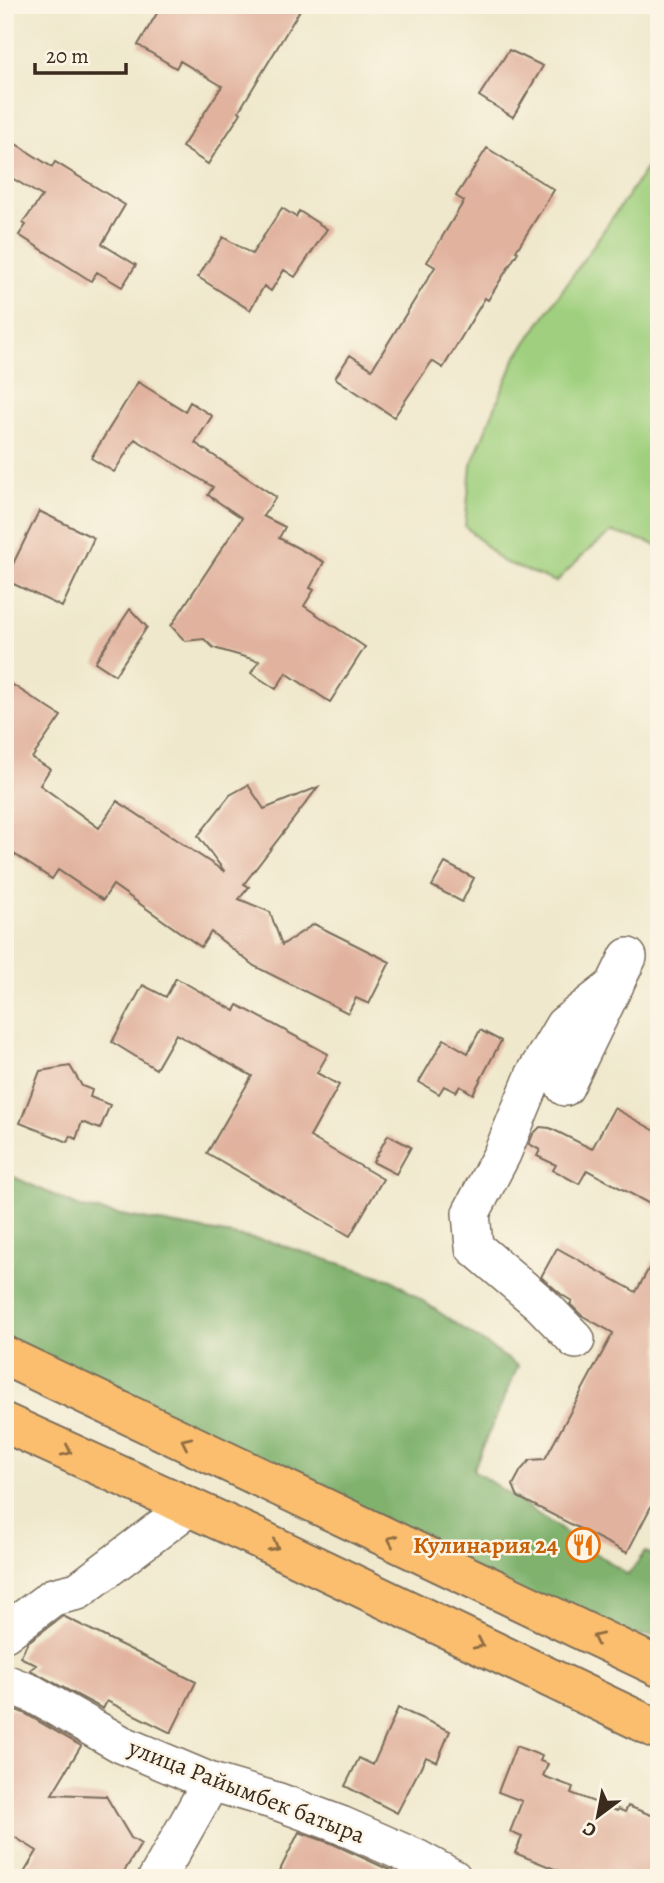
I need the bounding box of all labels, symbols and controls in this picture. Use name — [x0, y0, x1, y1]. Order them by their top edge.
scale bar — [35, 32, 126, 76]
text: 20 m — [46, 42, 89, 70]
one-way arrow — [181, 1437, 193, 1451]
one-way arrow — [60, 1443, 72, 1457]
restaurant icon: Кулинария 24 — [564, 1526, 602, 1564]
place label: Кулинария 24 — [413, 1529, 558, 1561]
one-way arrow — [387, 1534, 399, 1548]
one-way arrow — [267, 1538, 279, 1552]
one-way arrow — [592, 1632, 604, 1646]
one-way arrow — [472, 1636, 484, 1650]
street label: улица Райымбек батыра — [123, 1731, 370, 1851]
north arrow — [562, 1782, 632, 1852]
text: С — [578, 1815, 601, 1844]

